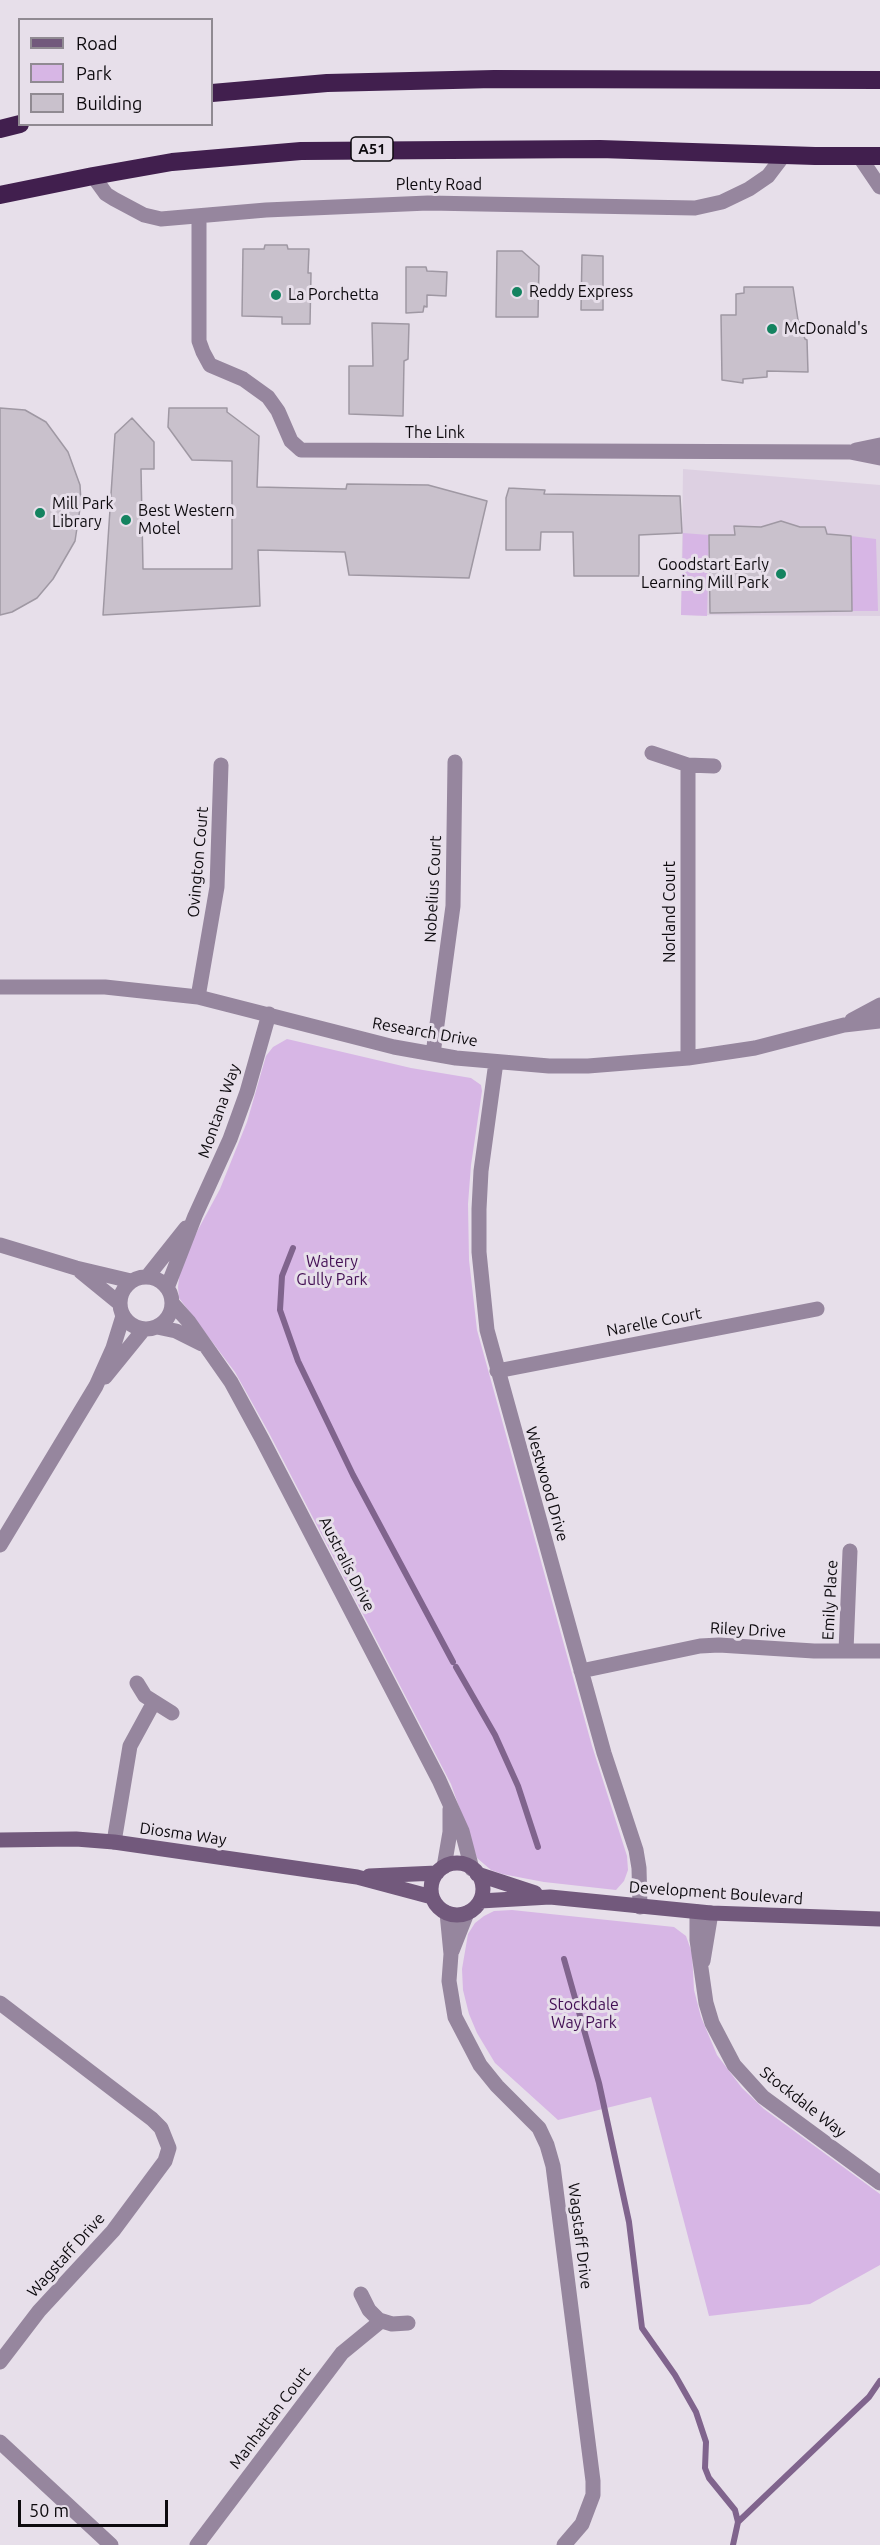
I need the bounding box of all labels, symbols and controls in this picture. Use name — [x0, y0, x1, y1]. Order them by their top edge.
legend — [18, 18, 213, 126]
text: Road — [76, 33, 118, 53]
text: Park — [76, 63, 112, 83]
text: Building — [76, 93, 142, 113]
road number: A51 — [351, 137, 393, 161]
street label: Plenty Road — [396, 175, 482, 195]
place label: Reddy Express — [529, 282, 633, 302]
place label: La Porchetta — [288, 285, 379, 305]
marker: Reddy Express — [510, 285, 524, 299]
marker: La Porchetta — [269, 288, 283, 302]
place label: McDonald's — [784, 319, 868, 339]
marker: McDonald's — [765, 322, 779, 336]
street label: The Link — [405, 423, 465, 443]
place label: Mill Park Library — [52, 494, 114, 532]
place label: Best Western Motel — [138, 501, 235, 539]
marker: Mill Park Library — [33, 506, 47, 520]
marker: Best Western Motel — [119, 513, 133, 527]
place label: Goodstart Early Learning Mill Park — [641, 555, 769, 593]
marker: Goodstart Early Learning Mill Park — [774, 567, 788, 581]
street label: Ovington Court — [184, 806, 212, 918]
street label: Nobelius Court — [421, 835, 445, 943]
street label: Norland Court — [660, 861, 680, 963]
street label: Research Drive — [371, 1013, 479, 1051]
street label: Montana Way — [194, 1061, 244, 1161]
park label: Watery Gully Park — [296, 1252, 368, 1290]
street label: Narelle Court — [605, 1303, 703, 1341]
street label: Westwood Drive — [521, 1424, 573, 1544]
street label: Australis Drive — [315, 1514, 379, 1614]
street label: Emily Place — [818, 1559, 842, 1641]
street label: Riley Drive — [710, 1618, 786, 1642]
street label: Diosma Way — [138, 1818, 228, 1850]
street label: Development Boulevard — [628, 1877, 804, 1909]
park label: Stockdale Way Park — [549, 1995, 619, 2033]
street label: Stockdale Way — [756, 2062, 850, 2142]
street label: Wagstaff Drive — [564, 2182, 596, 2290]
street label: Wagstaff Drive — [23, 2209, 109, 2301]
street label: Manhattan Court — [225, 2363, 315, 2473]
scale bar — [21, 2488, 171, 2526]
text: 50 m — [29, 2500, 69, 2520]

